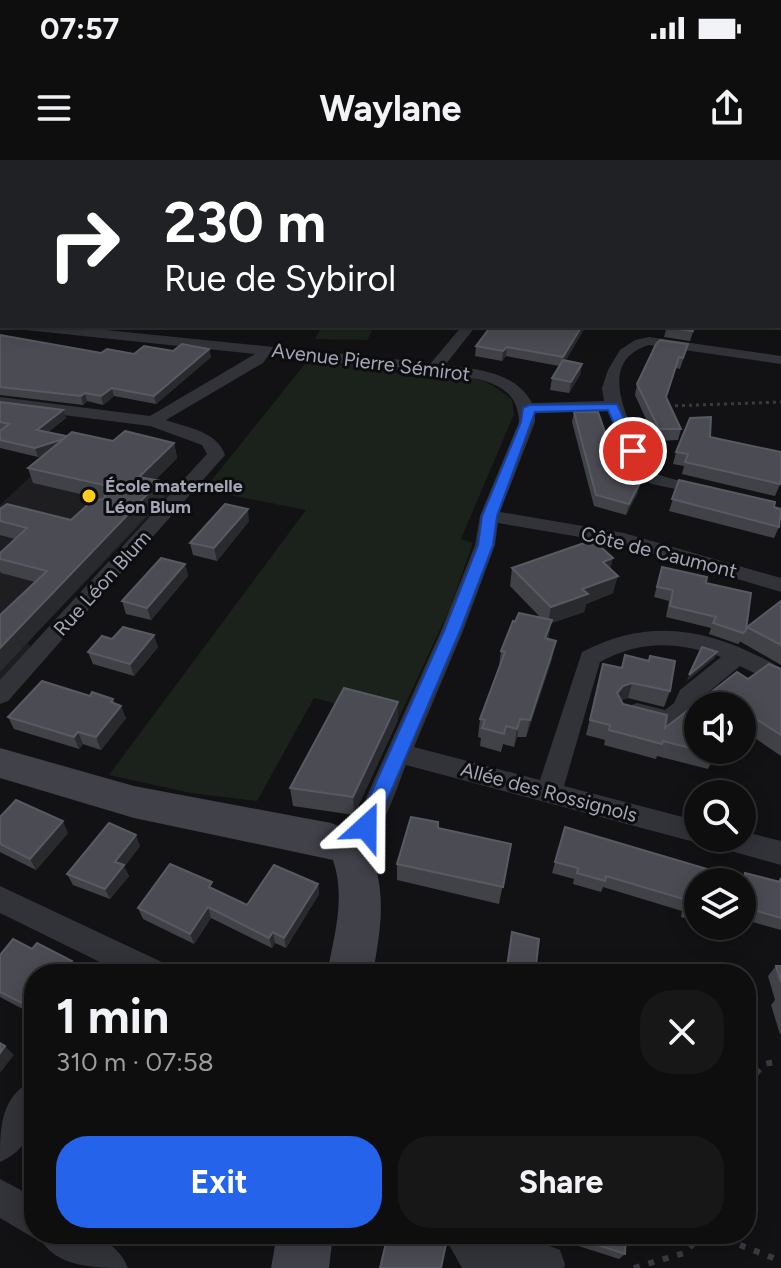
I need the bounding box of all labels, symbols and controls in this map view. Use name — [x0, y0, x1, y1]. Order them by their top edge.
text: 07:57 — [40, 10, 119, 47]
icon: menu — [32, 86, 76, 130]
icon: share — [705, 86, 749, 130]
text: Waylane — [320, 87, 461, 130]
text: 230 m — [164, 189, 326, 256]
icon: right — [32, 192, 136, 296]
text: Rue de Sybirol — [164, 257, 396, 300]
street label: Avenue Pierre Sémirot — [270, 338, 472, 386]
pin — [599, 417, 667, 485]
icon: arrive — [611, 429, 655, 473]
place label: École maternelle Léon Blum — [105, 475, 243, 518]
marker: École maternelle Léon Blum — [80, 487, 98, 505]
street label: Côte de Caumont — [578, 521, 740, 583]
street label: Rue Léon Blum — [48, 525, 156, 641]
map controls — [684, 692, 756, 940]
button: sound — [684, 692, 756, 764]
street label: Allée des Rossignols — [458, 757, 640, 827]
button: search — [684, 780, 756, 852]
position arrow — [324, 785, 408, 869]
button: layers — [684, 868, 756, 940]
text: 1 min — [56, 987, 169, 1045]
button: close — [640, 990, 724, 1074]
text: 310 m · 07:58 — [56, 1046, 214, 1078]
button: Exit — [56, 1136, 382, 1228]
button: Share — [398, 1136, 724, 1228]

